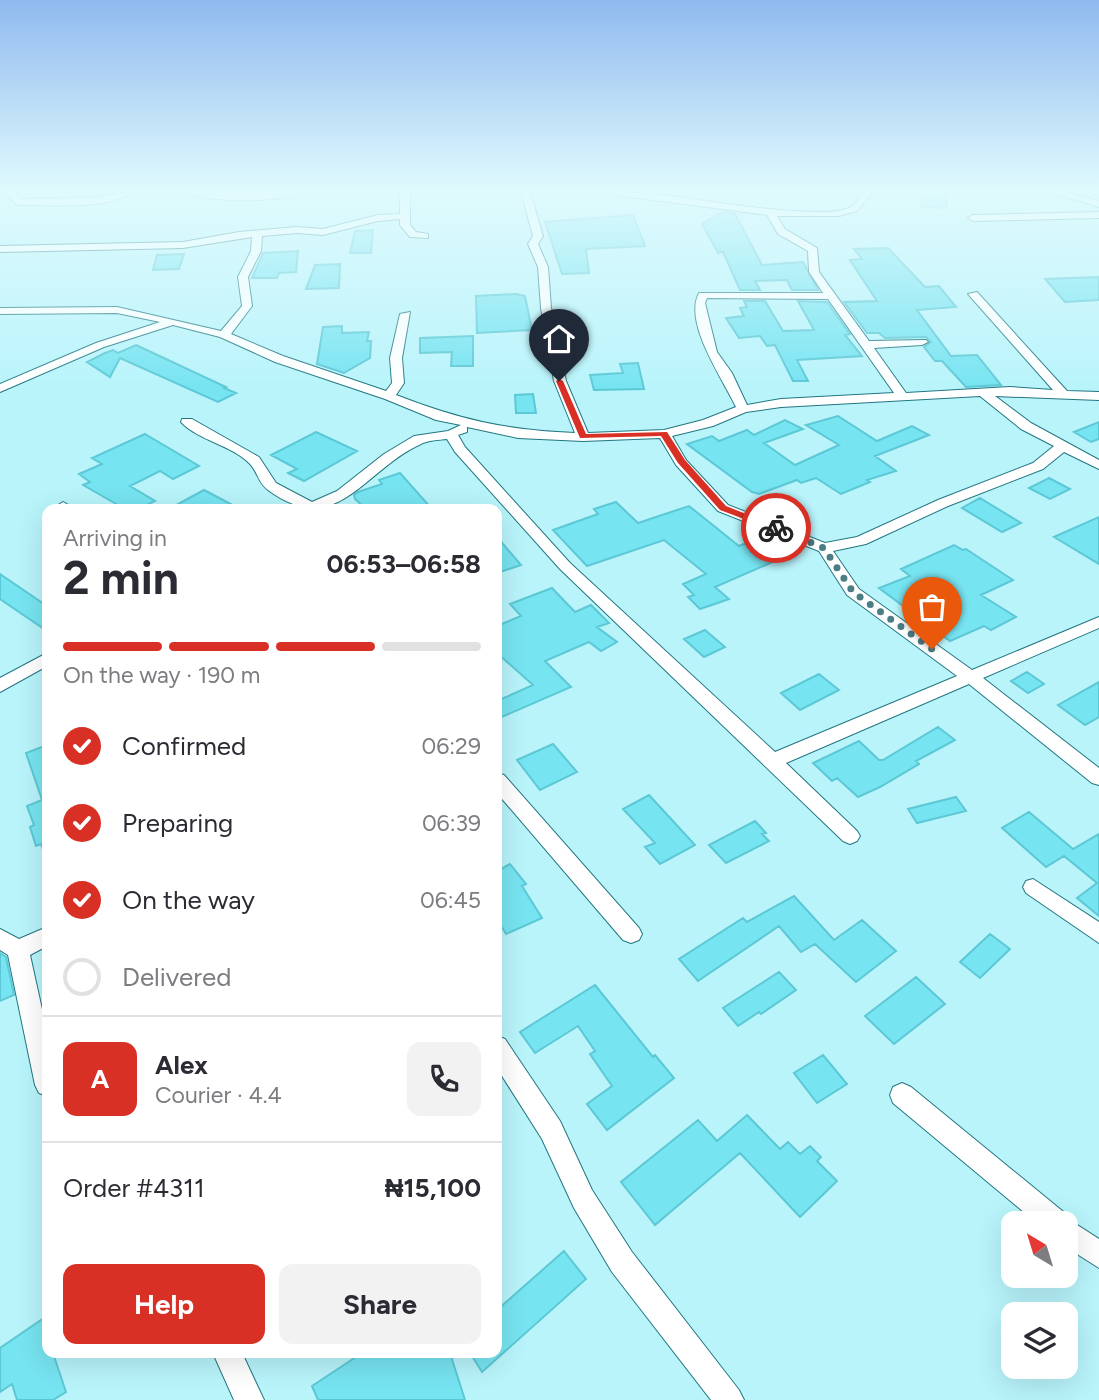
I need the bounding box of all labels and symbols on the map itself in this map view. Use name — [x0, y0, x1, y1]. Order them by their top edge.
pin — [529, 309, 589, 381]
courier — [741, 493, 811, 563]
pin — [902, 577, 962, 649]
north arrow — [1001, 1211, 1078, 1288]

